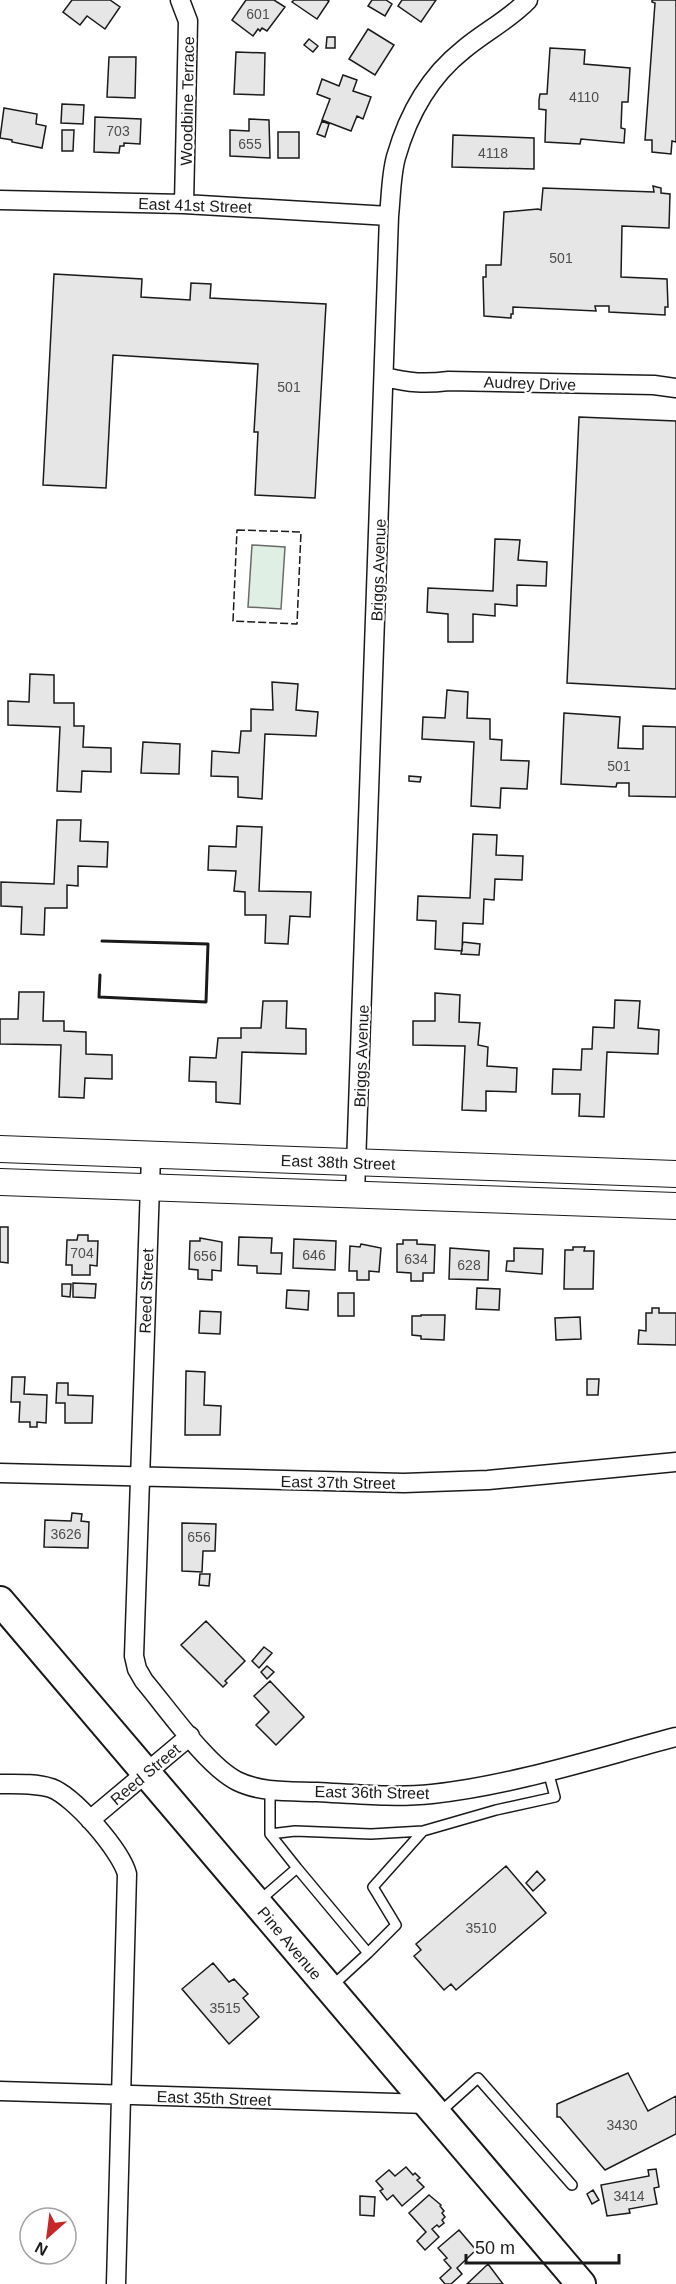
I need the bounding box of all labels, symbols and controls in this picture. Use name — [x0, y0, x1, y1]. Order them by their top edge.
house number: 601 — [246, 6, 270, 22]
street label: Woodbine Terrace — [178, 36, 197, 166]
house number: 4110 — [569, 89, 599, 105]
house number: 703 — [106, 123, 130, 139]
house number: 655 — [238, 136, 262, 152]
house number: 4118 — [478, 145, 508, 161]
street label: East 41st Street — [138, 195, 253, 216]
house number: 501 — [549, 250, 573, 266]
street label: Audrey Drive — [483, 373, 577, 394]
house number: 501 — [277, 379, 301, 395]
street label: Briggs Avenue — [368, 518, 389, 622]
house number: 501 — [607, 758, 631, 774]
street label: Briggs Avenue — [351, 1004, 372, 1108]
street label: East 38th Street — [280, 1152, 396, 1173]
house number: 704 — [70, 1245, 94, 1261]
house number: 646 — [302, 1247, 326, 1263]
street label: Reed Street — [137, 1248, 157, 1334]
house number: 656 — [193, 1248, 217, 1264]
house number: 634 — [404, 1251, 428, 1267]
house number: 628 — [457, 1257, 481, 1273]
street label: East 37th Street — [280, 1473, 396, 1492]
house number: 3626 — [50, 1526, 82, 1542]
house number: 656 — [187, 1529, 211, 1545]
street label: Reed Street — [107, 1740, 184, 1808]
street label: East 36th Street — [314, 1783, 430, 1802]
street label: Pine Avenue — [254, 1904, 325, 1983]
house number: 3510 — [465, 1920, 497, 1936]
house number: 3515 — [209, 2000, 241, 2016]
street label: East 35th Street — [156, 2088, 272, 2109]
house number: 3430 — [606, 2117, 638, 2133]
house number: 3414 — [613, 2188, 645, 2204]
north arrow — [18, 2206, 78, 2266]
scale bar — [466, 2227, 619, 2265]
text: 50 m — [475, 2238, 515, 2258]
text: N — [32, 2239, 50, 2259]

